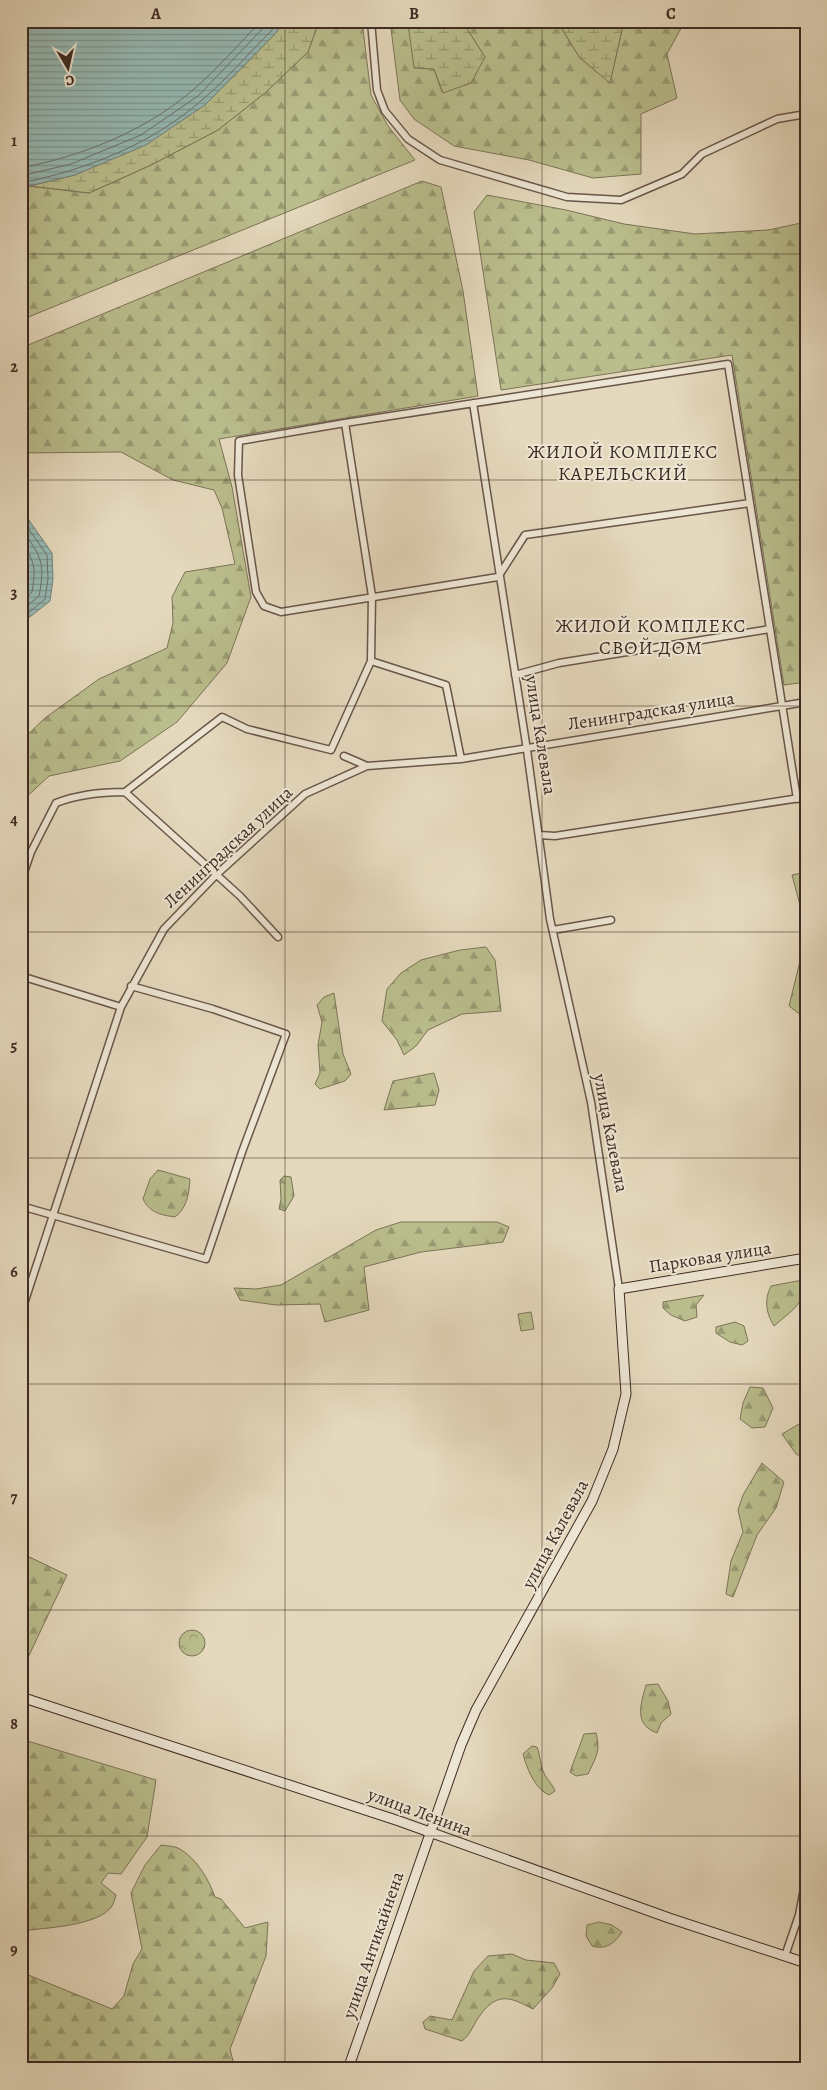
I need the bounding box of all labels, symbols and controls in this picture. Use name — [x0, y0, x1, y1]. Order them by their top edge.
text: A — [150, 3, 162, 25]
text: B — [409, 3, 419, 25]
text: C — [666, 3, 676, 25]
north arrow — [42, 42, 92, 92]
text: С — [64, 70, 76, 90]
text: 1 — [11, 130, 17, 152]
text: 2 — [10, 356, 18, 378]
district label: ЖИЛОЙ КОМПЛЕКС КАРЕЛЬСКИЙ — [527, 439, 719, 487]
text: 3 — [11, 582, 18, 604]
district label: ЖИЛОЙ КОМПЛЕКС СВОЙ ДОМ — [555, 613, 747, 661]
street label: улица Калевала — [520, 673, 562, 797]
street label: Ленинградская улица — [566, 686, 737, 736]
street label: Ленинградская улица — [158, 780, 298, 913]
text: 4 — [10, 809, 18, 831]
text: 5 — [11, 1035, 18, 1057]
street label: улица Калевала — [588, 1071, 634, 1195]
street label: Парковая улица — [647, 1235, 773, 1278]
text: 6 — [10, 1261, 18, 1283]
street label: улица Калевала — [516, 1475, 594, 1594]
text: 7 — [11, 1487, 18, 1509]
text: 8 — [10, 1713, 18, 1735]
street label: улица Ленина — [364, 1782, 476, 1842]
street label: улица Антикайнена — [336, 1868, 410, 2023]
text: 9 — [10, 1939, 18, 1961]

